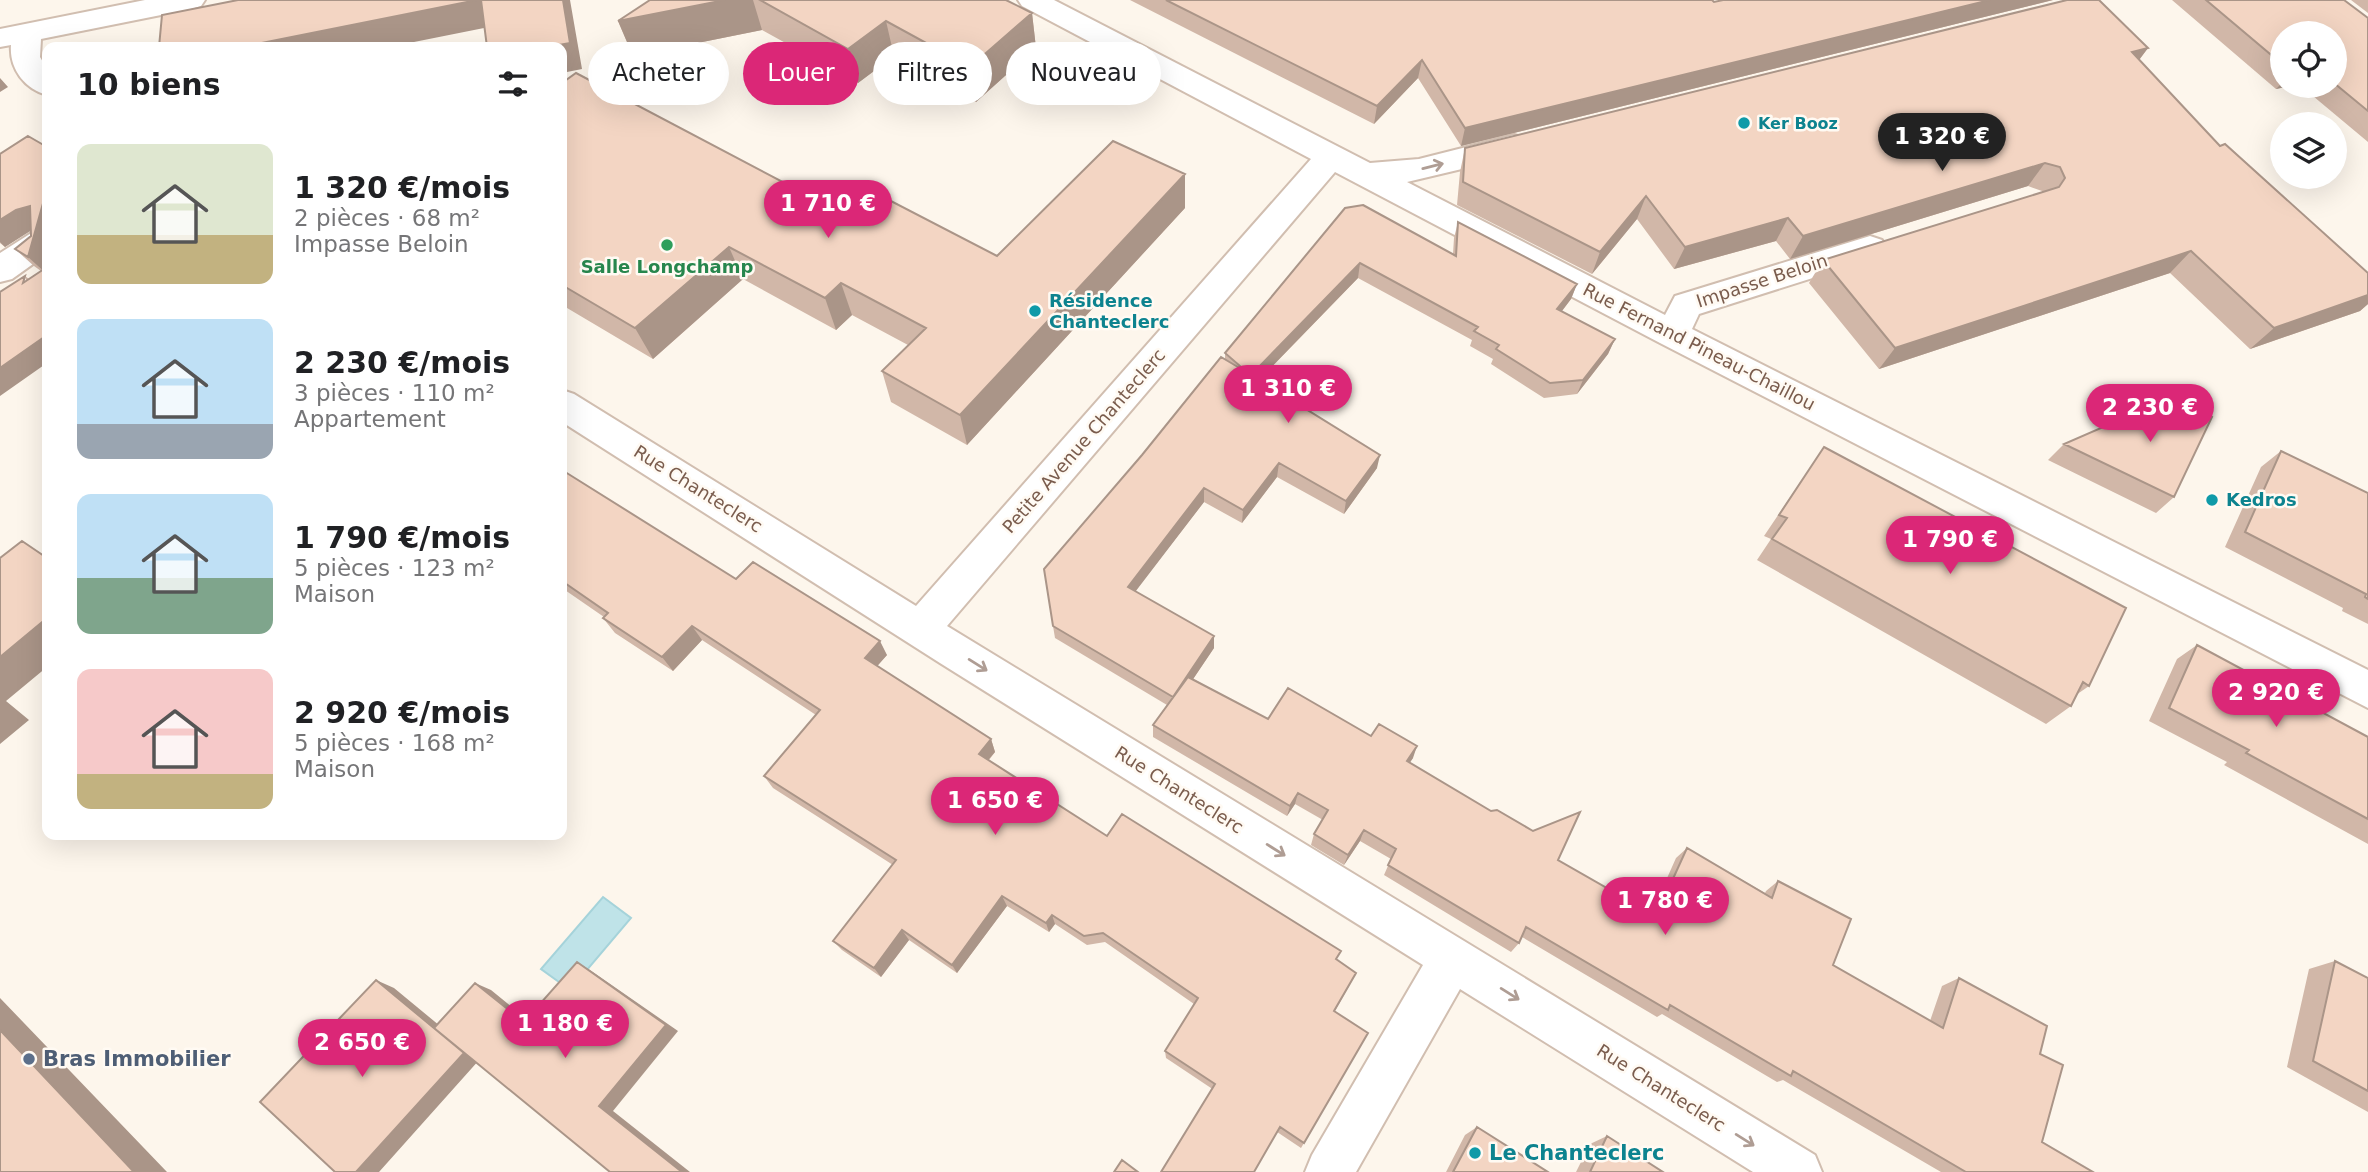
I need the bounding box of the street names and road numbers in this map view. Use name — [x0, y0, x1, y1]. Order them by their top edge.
street label: Impasse Beloin — [1694, 249, 1830, 312]
street label: Rue Fernand Pineau-Chaillou — [1580, 279, 1819, 414]
street label: Petite Avenue Chanteclerc — [998, 344, 1169, 537]
street label: Rue Chanteclerc — [630, 441, 766, 537]
street label: Rue Chanteclerc — [1111, 742, 1247, 838]
street label: Rue Chanteclerc — [1593, 1040, 1729, 1136]

